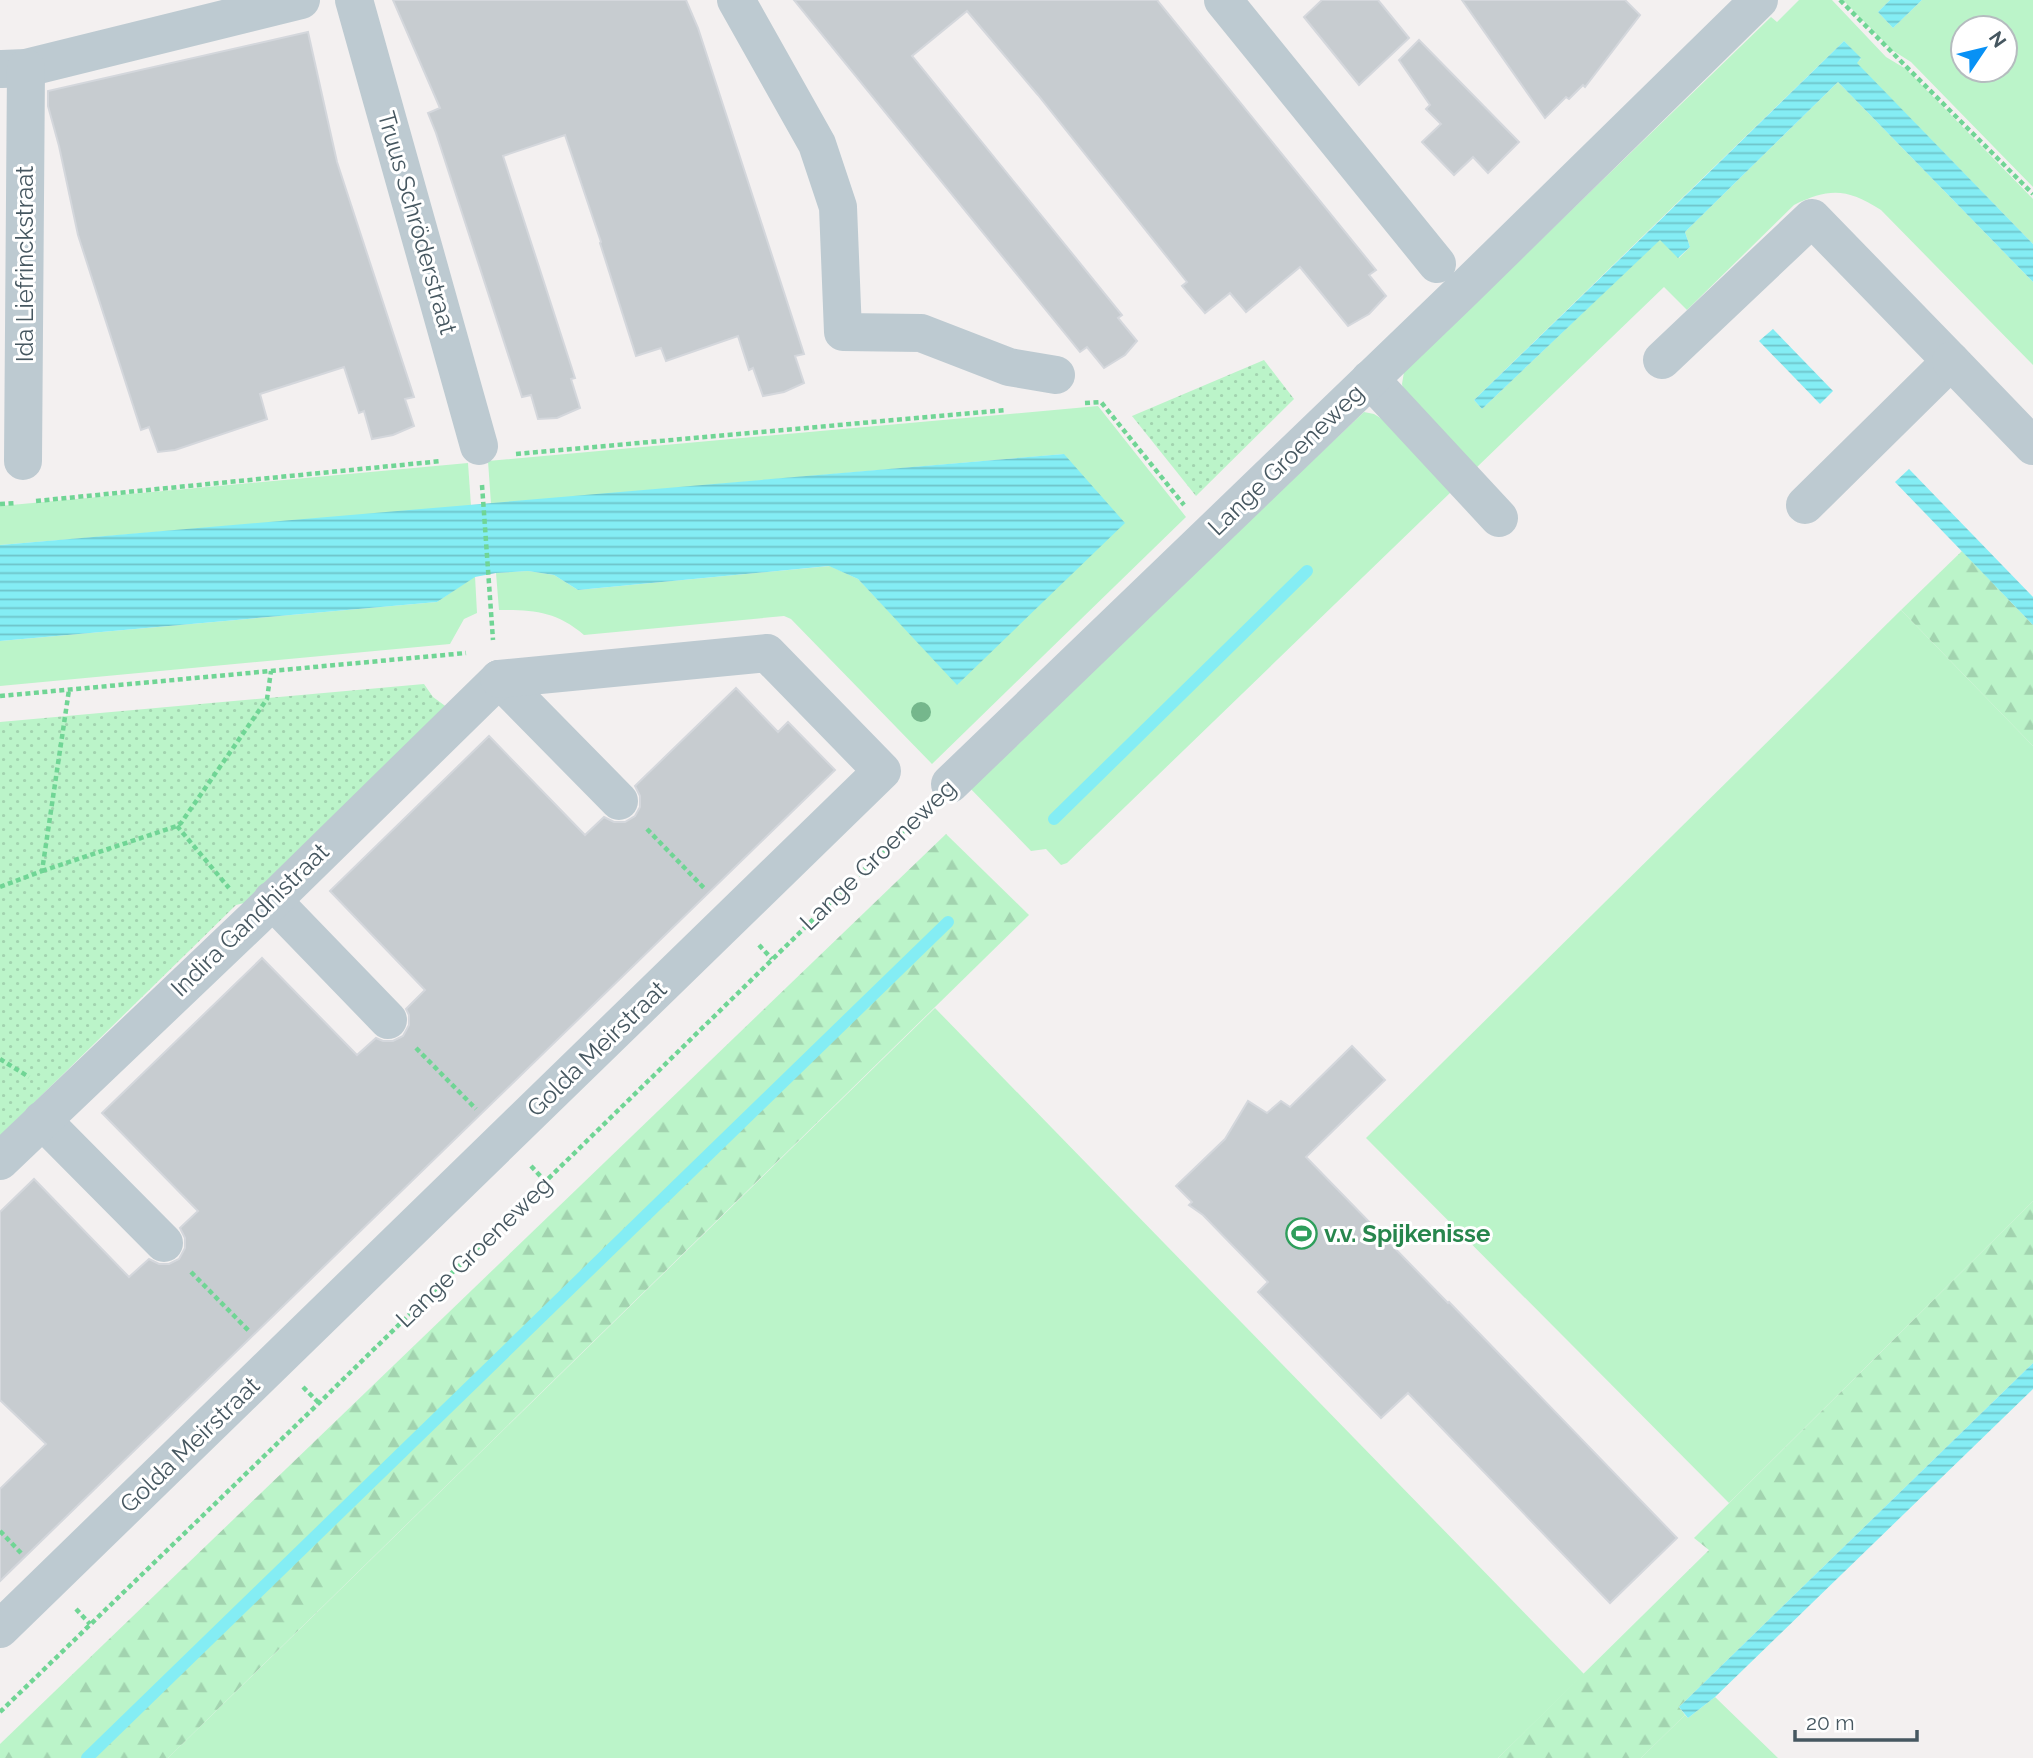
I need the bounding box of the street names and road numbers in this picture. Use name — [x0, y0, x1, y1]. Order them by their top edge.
street label: Truus Schröderstraat — [372, 108, 463, 338]
street label: Ida Liefrinckstraat — [10, 166, 39, 362]
street label: Lange Groeneweg — [1202, 378, 1370, 541]
street label: Lange Groeneweg — [794, 773, 962, 936]
street label: Indira Gandhistraat — [165, 837, 335, 1002]
street label: Golda Meirstraat — [521, 975, 672, 1123]
street label: Lange Groeneweg — [390, 1170, 558, 1333]
street label: Golda Meirstraat — [114, 1371, 265, 1519]

